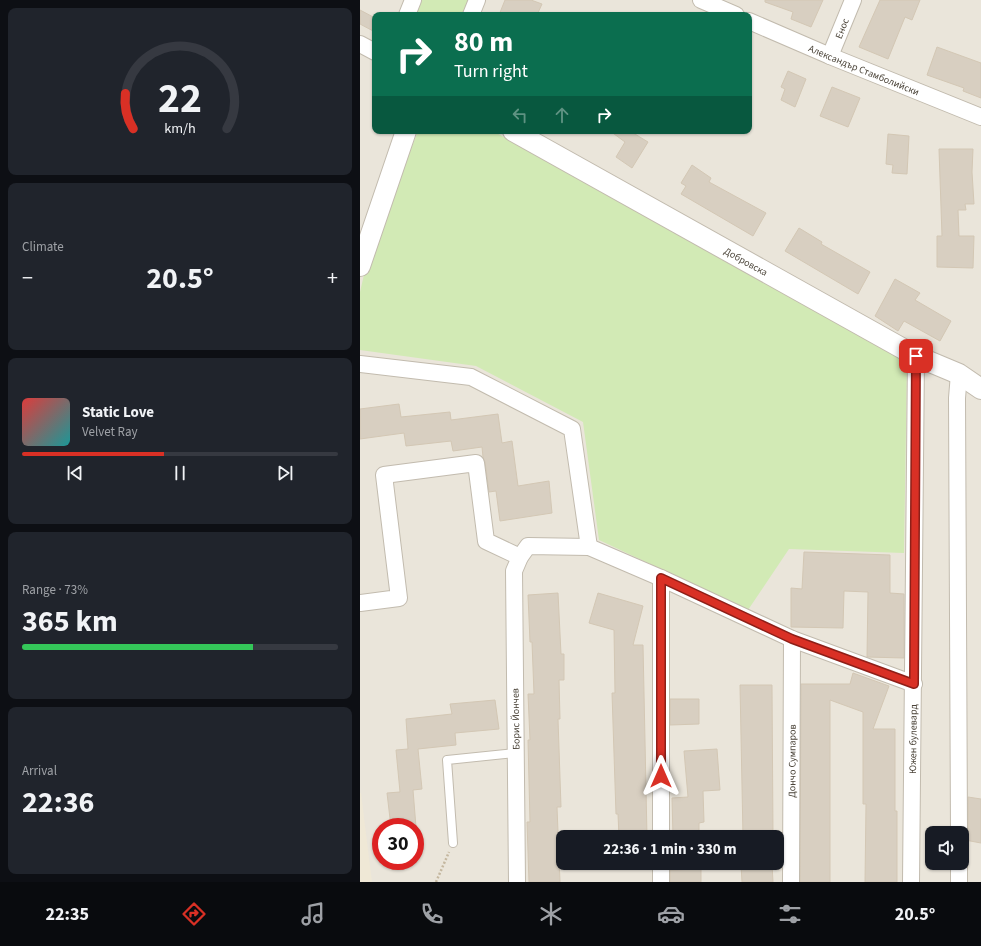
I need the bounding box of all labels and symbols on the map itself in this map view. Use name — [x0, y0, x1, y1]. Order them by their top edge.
street label: Енос — [832, 16, 853, 41]
street label: Александър Стамболийски — [806, 42, 921, 99]
street label: Добровска — [721, 244, 770, 280]
pin — [899, 339, 933, 373]
street label: Борис Йончев — [508, 688, 524, 750]
street label: Южен булевард — [906, 703, 921, 774]
street label: Дончо Сумпаров — [785, 724, 800, 798]
position arrow — [640, 755, 682, 797]
speed limit sign: 30 — [372, 818, 424, 870]

